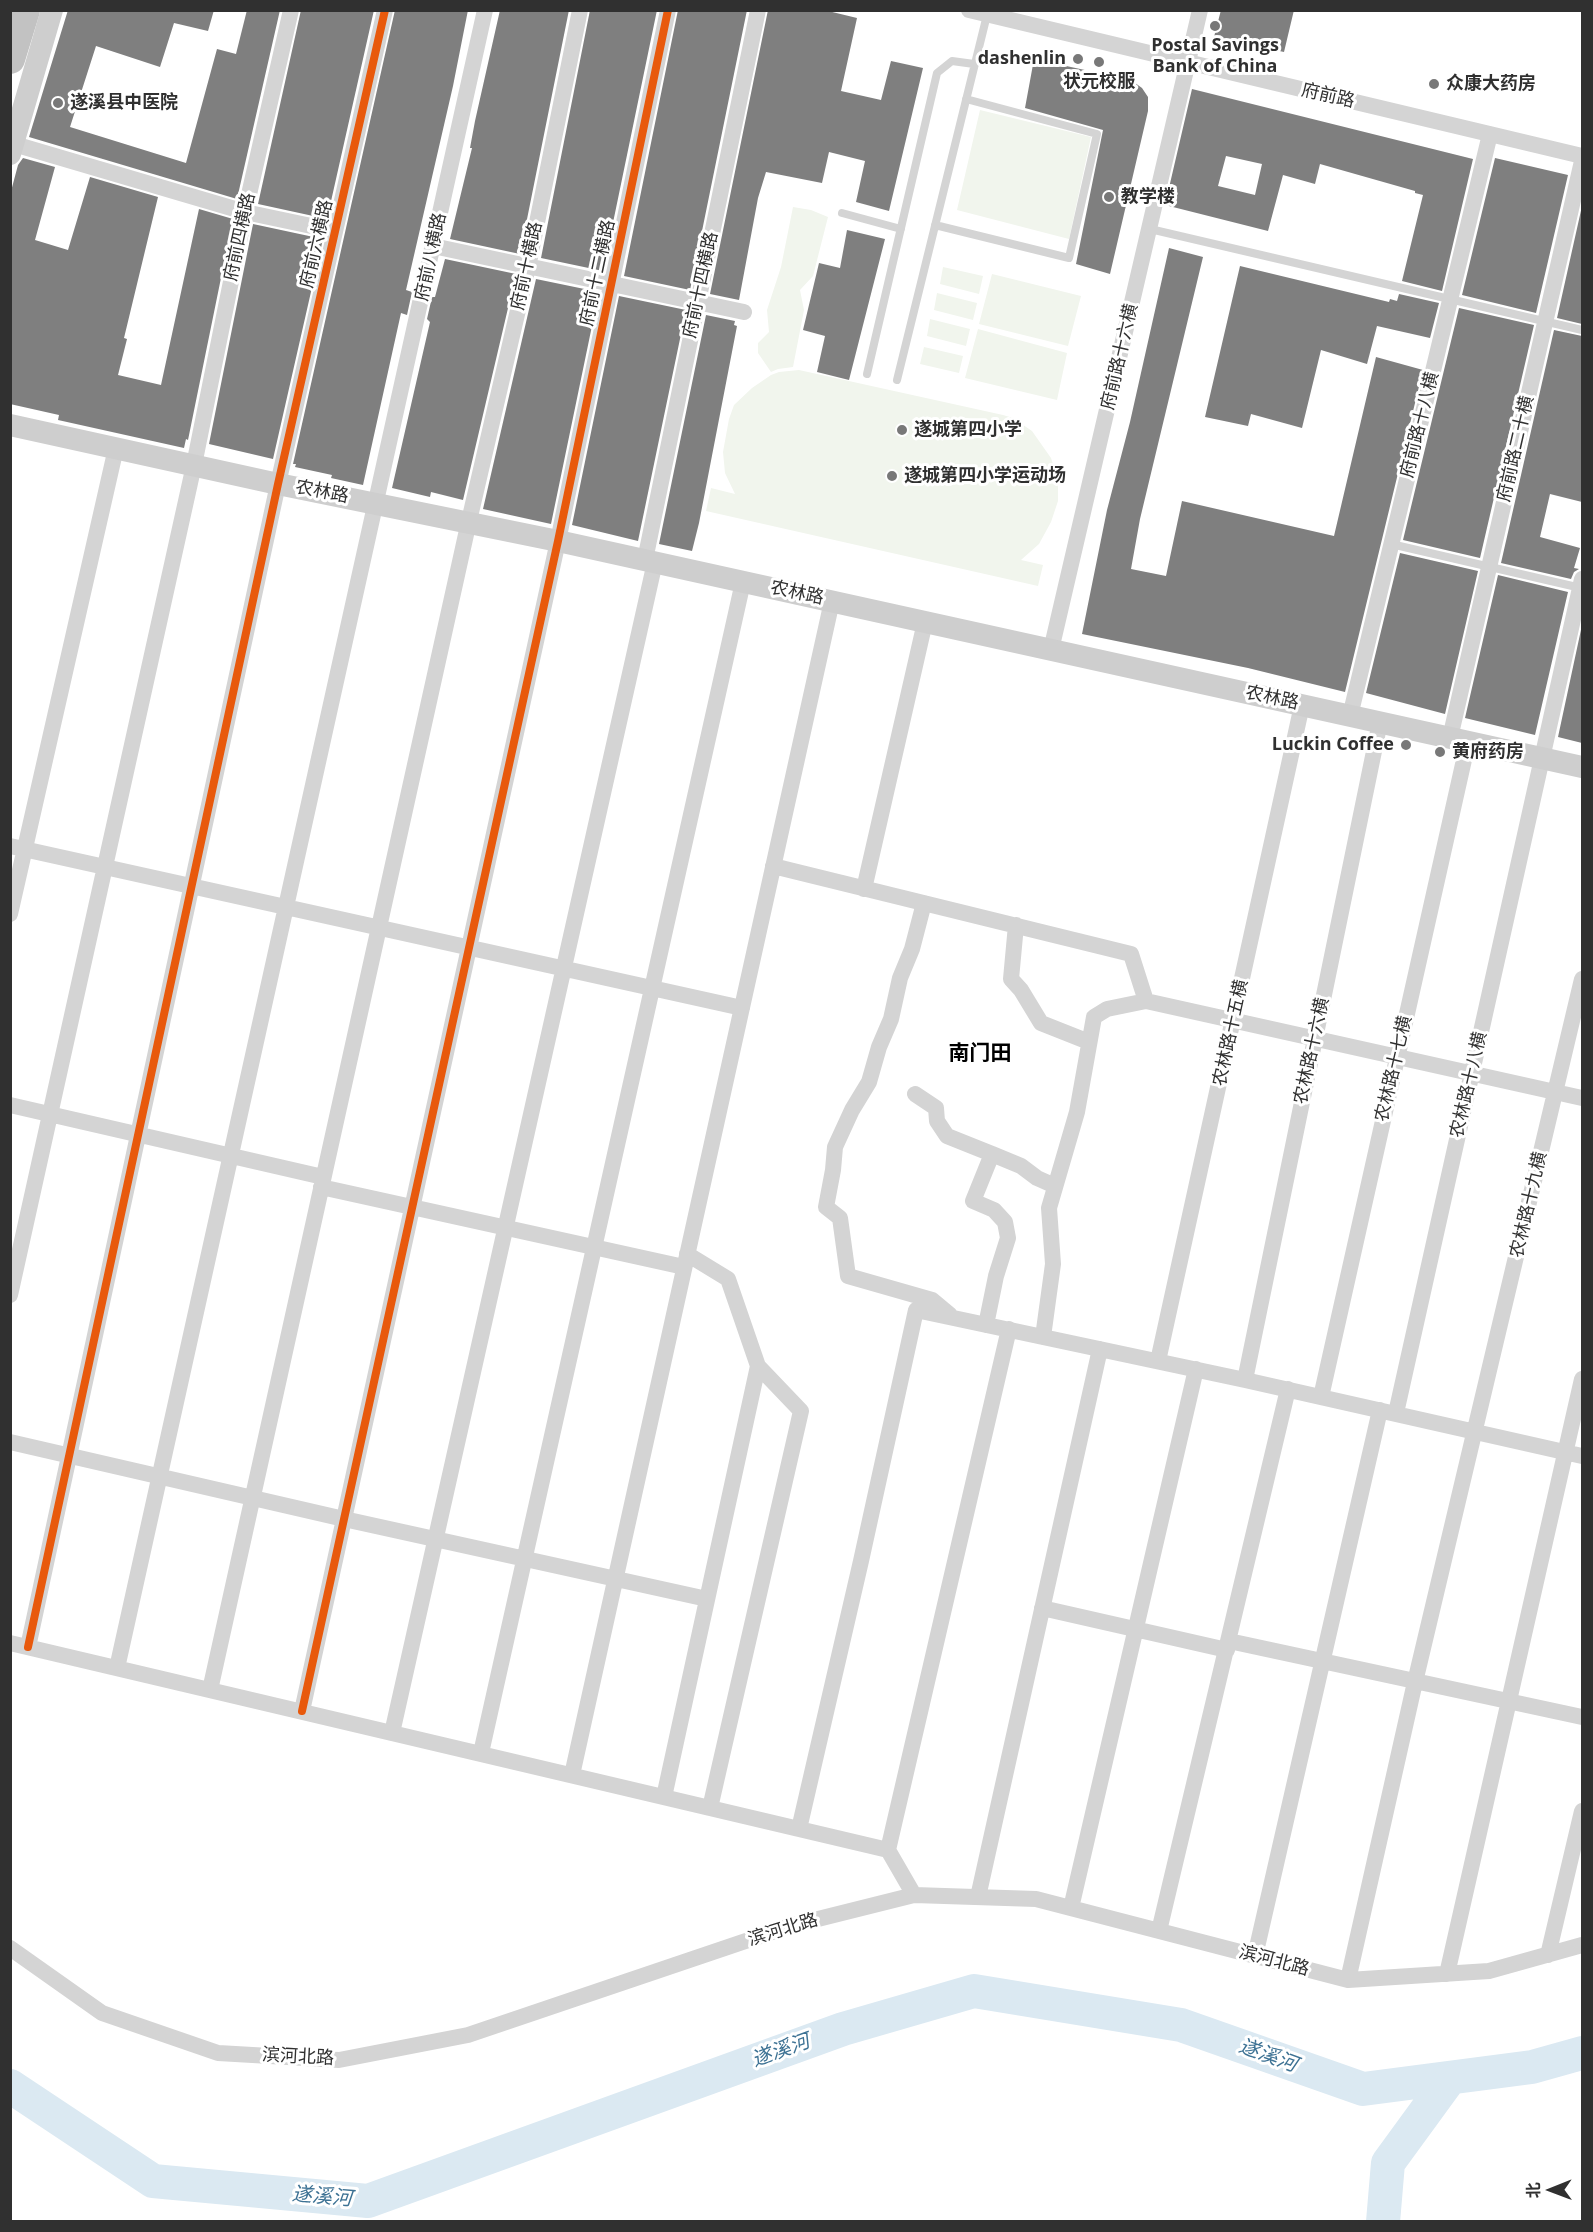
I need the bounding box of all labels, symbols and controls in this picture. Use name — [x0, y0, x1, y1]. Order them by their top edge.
marker: Postal Savings Bank of China — [1208, 19, 1222, 33]
place label: Postal Savings Bank of China — [1151, 35, 1279, 78]
place label: dashenlin — [978, 48, 1066, 70]
marker: dashenlin — [1071, 52, 1085, 66]
marker: 状元校服 — [1092, 55, 1106, 69]
place label: 状元校服 — [1063, 71, 1135, 93]
place label: 众康大药房 — [1446, 73, 1536, 95]
marker: 众康大药房 — [1427, 77, 1441, 91]
street label: 府前路 — [1299, 79, 1357, 113]
place label: 遂溪县中医院 — [70, 92, 178, 114]
marker: 遂溪县中医院 — [51, 96, 65, 110]
place label: 教学楼 — [1121, 186, 1175, 208]
marker: 教学楼 — [1102, 190, 1116, 204]
street label: 府前四横路 — [220, 191, 260, 283]
street label: 府前六横路 — [296, 198, 338, 290]
street label: 府前八横路 — [411, 211, 451, 303]
street label: 府前十二横路 — [576, 218, 620, 328]
street label: 府前十横路 — [507, 220, 547, 312]
street label: 府前十四横路 — [679, 230, 723, 340]
street label: 府前路十六横 — [1097, 302, 1143, 412]
street label: 府前路十八横 — [1396, 370, 1444, 480]
street label: 府前路二十横 — [1493, 394, 1539, 504]
place label: 遂城第四小学 — [914, 419, 1022, 441]
marker: 遂城第四小学 — [895, 423, 909, 437]
place label: 遂城第四小学运动场 — [904, 465, 1066, 487]
marker: 遂城第四小学运动场 — [885, 469, 899, 483]
street label: 农林路 — [293, 476, 351, 508]
street label: 农林路 — [768, 577, 826, 609]
street label: 农林路 — [1243, 682, 1301, 714]
place label: Luckin Coffee — [1272, 734, 1394, 756]
marker: Luckin Coffee — [1399, 738, 1413, 752]
place label: 黄府药房 — [1452, 741, 1524, 763]
marker: 黄府药房 — [1433, 745, 1447, 759]
street label: 农林路十五横 — [1209, 978, 1253, 1088]
street label: 农林路十六横 — [1290, 996, 1334, 1106]
street label: 农林路十七横 — [1371, 1014, 1417, 1124]
street label: 农林路十八横 — [1446, 1030, 1492, 1140]
district label: 南门田 — [949, 1041, 1011, 1067]
street label: 农林路十九横 — [1506, 1150, 1552, 1260]
street label: 滨河北路 — [745, 1909, 821, 1951]
street label: 滨河北路 — [1236, 1941, 1312, 1981]
water label: 遂溪河 — [749, 2029, 813, 2073]
water label: 遂溪河 — [1236, 2034, 1300, 2078]
street label: 滨河北路 — [261, 2044, 335, 2070]
north arrow — [1521, 2160, 1581, 2220]
water label: 遂溪河 — [291, 2182, 353, 2212]
text: 北 — [1522, 2182, 1544, 2199]

